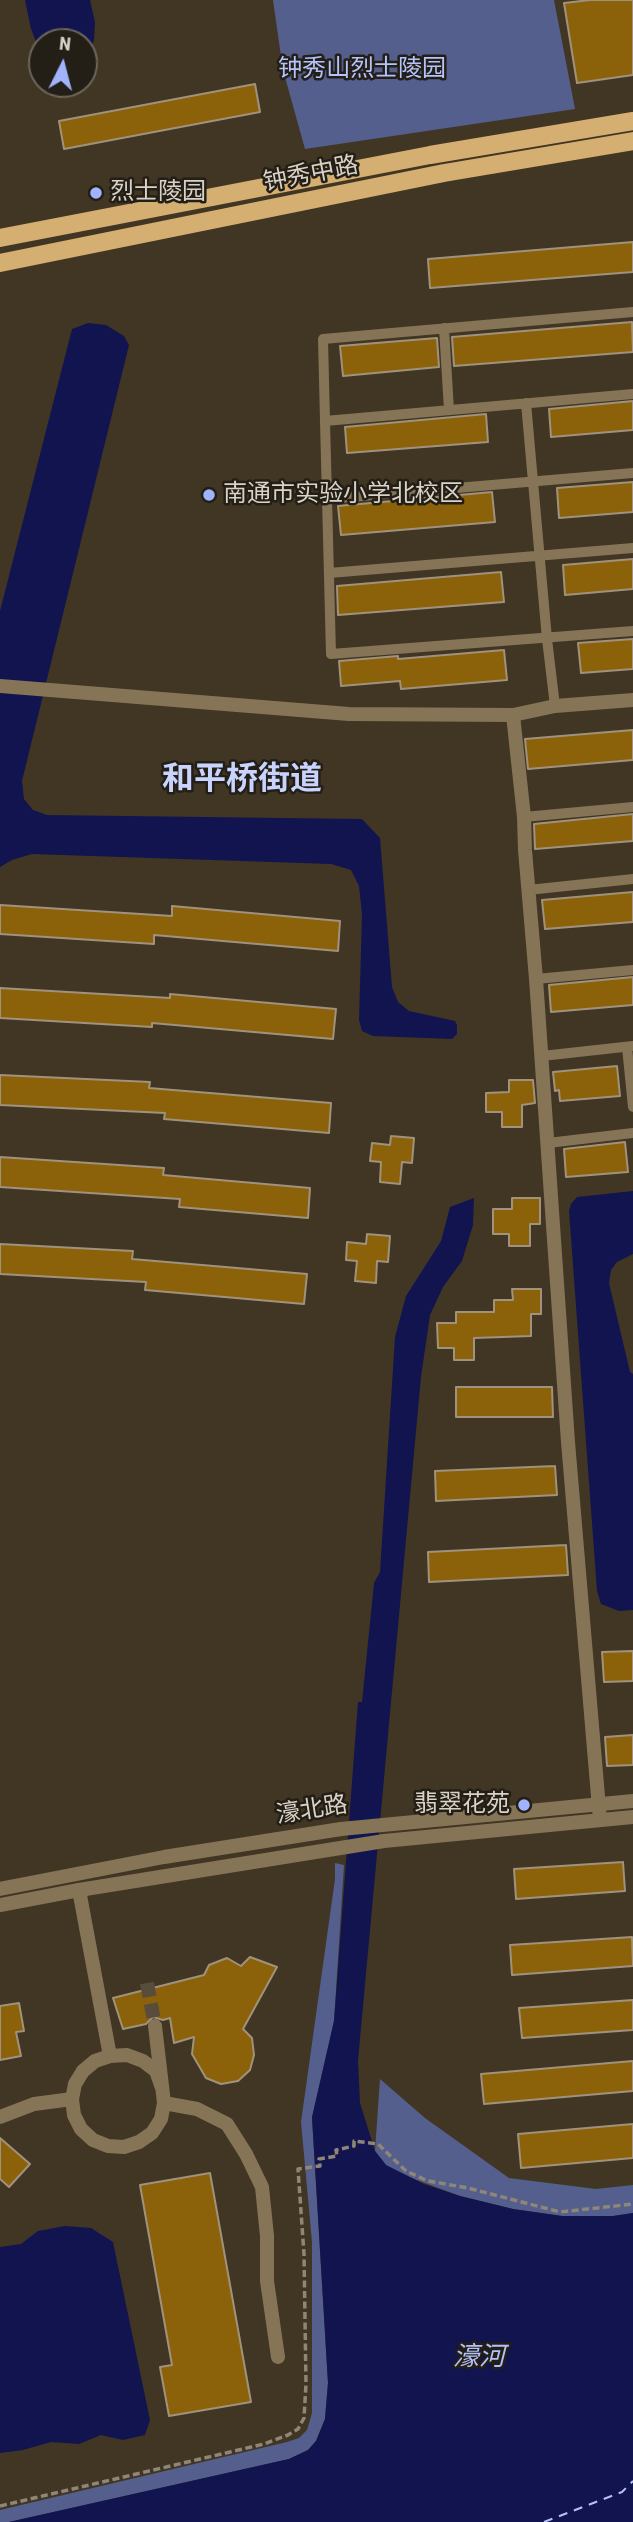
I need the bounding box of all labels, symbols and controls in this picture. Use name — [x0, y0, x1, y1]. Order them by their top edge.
north arrow — [28, 28, 98, 98]
text: N — [58, 32, 72, 56]
park label: 钟秀山烈士陵园 — [278, 56, 446, 84]
street label: 钟秀中路 — [261, 152, 361, 198]
place label: 烈士陵园 — [110, 179, 206, 207]
marker: 烈士陵园 — [88, 185, 104, 201]
place label: 南通市实验小学北校区 — [223, 481, 463, 509]
marker: 南通市实验小学北校区 — [201, 487, 217, 503]
district label: 和平桥街道 — [162, 762, 322, 800]
street label: 濠北路 — [274, 1791, 350, 1831]
place label: 翡翠花苑 — [414, 1791, 510, 1819]
marker: 翡翠花苑 — [516, 1797, 532, 1813]
water label: 濠河 — [453, 2342, 505, 2374]

